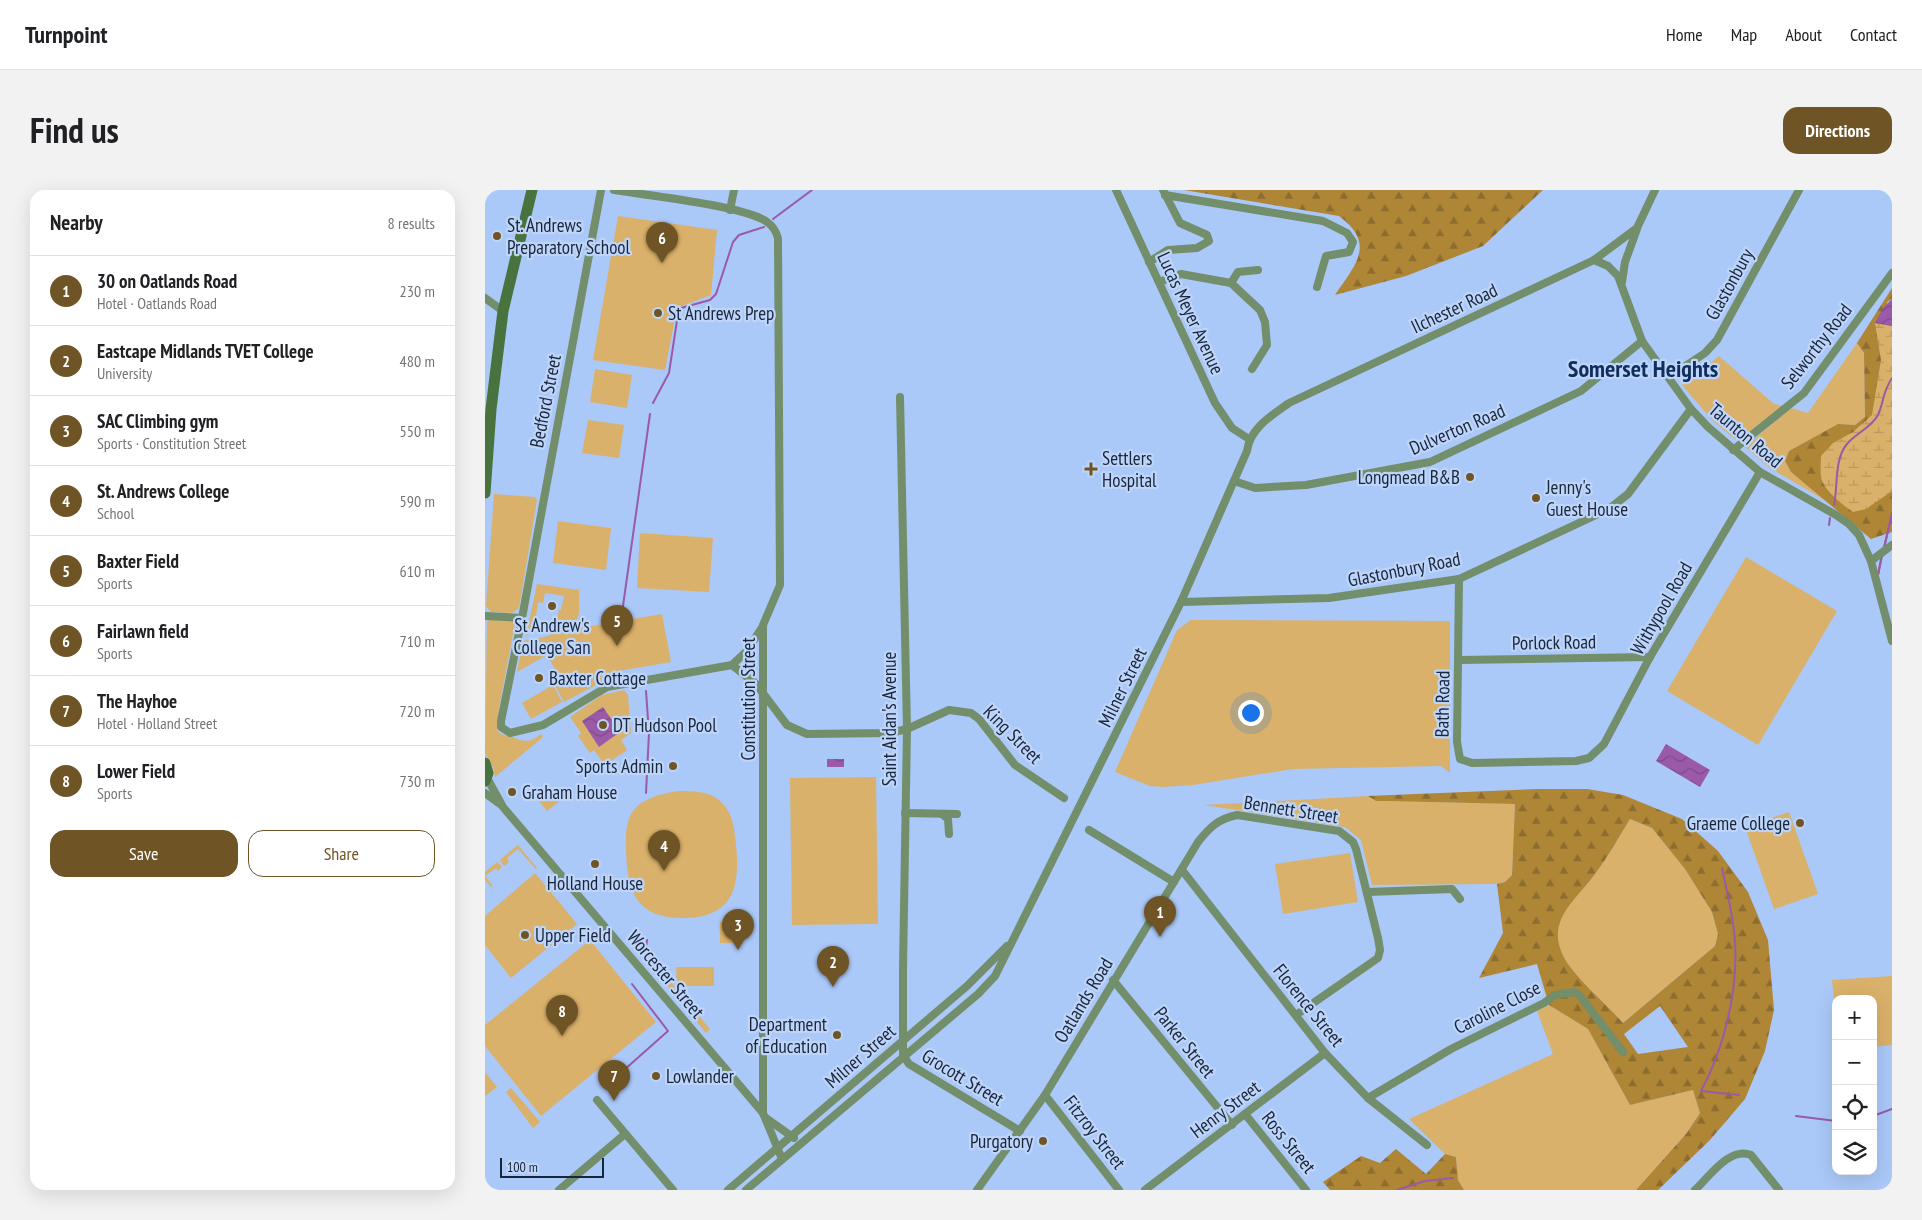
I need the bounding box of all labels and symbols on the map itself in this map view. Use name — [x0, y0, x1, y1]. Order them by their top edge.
place label: St. Andrews Preparatory School — [507, 213, 631, 259]
pin: 6 — [646, 222, 678, 263]
marker: St. Andrews Preparatory School — [491, 230, 503, 242]
street label: Glastonbury — [1700, 243, 1759, 324]
street label: Lucas Meyer Avenue — [1152, 248, 1230, 378]
street label: Ilchester Road — [1407, 278, 1501, 338]
street label: Selworthy Road — [1775, 298, 1857, 394]
place label: St Andrews Prep — [668, 301, 774, 325]
marker: St Andrews Prep — [652, 307, 664, 319]
street label: Bedford Street — [524, 351, 566, 450]
district label: Somerset Heights — [1568, 353, 1718, 384]
street label: Taunton Road — [1704, 397, 1788, 473]
street label: Dulverton Road — [1406, 398, 1508, 460]
place label: Settlers Hospital — [1102, 446, 1157, 492]
marker: Settlers Hospital — [1084, 462, 1098, 476]
place label: Longmead B&B — [1358, 465, 1460, 489]
marker: Longmead B&B — [1464, 471, 1476, 483]
place label: Jenny's Guest House — [1545, 475, 1628, 521]
marker: Jenny's Guest House — [1530, 492, 1542, 504]
street label: Glastonbury Road — [1346, 546, 1462, 592]
street label: Withypool Road — [1625, 557, 1697, 659]
marker: St Andrew's College San — [546, 600, 558, 612]
pin: 5 — [601, 605, 633, 646]
place label: St Andrew's College San — [513, 613, 591, 659]
street label: Porlock Road — [1512, 629, 1596, 655]
street label: Constitution Street — [736, 637, 760, 761]
street label: Milner Street — [1092, 643, 1152, 731]
street label: Saint Aidan's Avenue — [877, 652, 901, 786]
place label: Baxter Cottage — [549, 666, 646, 690]
street label: Bath Road — [1429, 671, 1455, 737]
marker: Baxter Cottage — [533, 672, 545, 684]
street label: King Street — [979, 700, 1048, 769]
your location — [1238, 700, 1264, 726]
place label: DT Hudson Pool — [613, 713, 717, 737]
marker: DT Hudson Pool — [597, 719, 609, 731]
place label: Sports Admin — [576, 754, 663, 778]
marker: Sports Admin — [667, 760, 679, 772]
place label: Graham House — [522, 780, 618, 804]
marker: Graham House — [506, 786, 518, 798]
street label: Bennett Street — [1242, 790, 1341, 828]
place label: Graeme College — [1687, 811, 1790, 835]
marker: Graeme College — [1794, 817, 1806, 829]
pin: 4 — [648, 830, 680, 871]
marker: Holland House — [589, 858, 601, 870]
place label: Holland House — [547, 871, 643, 895]
pin: 1 — [1144, 896, 1176, 937]
pin: 3 — [722, 909, 754, 950]
place label: Upper Field — [535, 923, 611, 947]
street label: Worcester Street — [622, 925, 710, 1024]
marker: Upper Field — [519, 929, 531, 941]
pin: 2 — [817, 946, 849, 987]
street label: Oatlands Road — [1048, 953, 1118, 1047]
street label: Florence Street — [1268, 959, 1350, 1052]
street label: Caroline Close — [1450, 975, 1544, 1039]
pin: 8 — [546, 995, 578, 1036]
street label: Parker Street — [1149, 1002, 1221, 1083]
place label: Department of Education — [745, 1012, 828, 1058]
street label: Milner Street — [820, 1018, 901, 1093]
marker: Department of Education — [831, 1029, 843, 1041]
street label: Grocott Street — [918, 1043, 1009, 1111]
pin: 7 — [598, 1060, 630, 1101]
place label: Lowlander — [666, 1064, 735, 1088]
marker: Lowlander — [650, 1070, 662, 1082]
street label: Henry Street — [1185, 1074, 1265, 1143]
street label: Fitzroy Street — [1059, 1090, 1132, 1174]
street label: Ross Street — [1257, 1106, 1322, 1178]
place label: Purgatory — [970, 1129, 1034, 1153]
marker: Purgatory — [1037, 1135, 1049, 1147]
scale bar — [500, 1155, 604, 1178]

